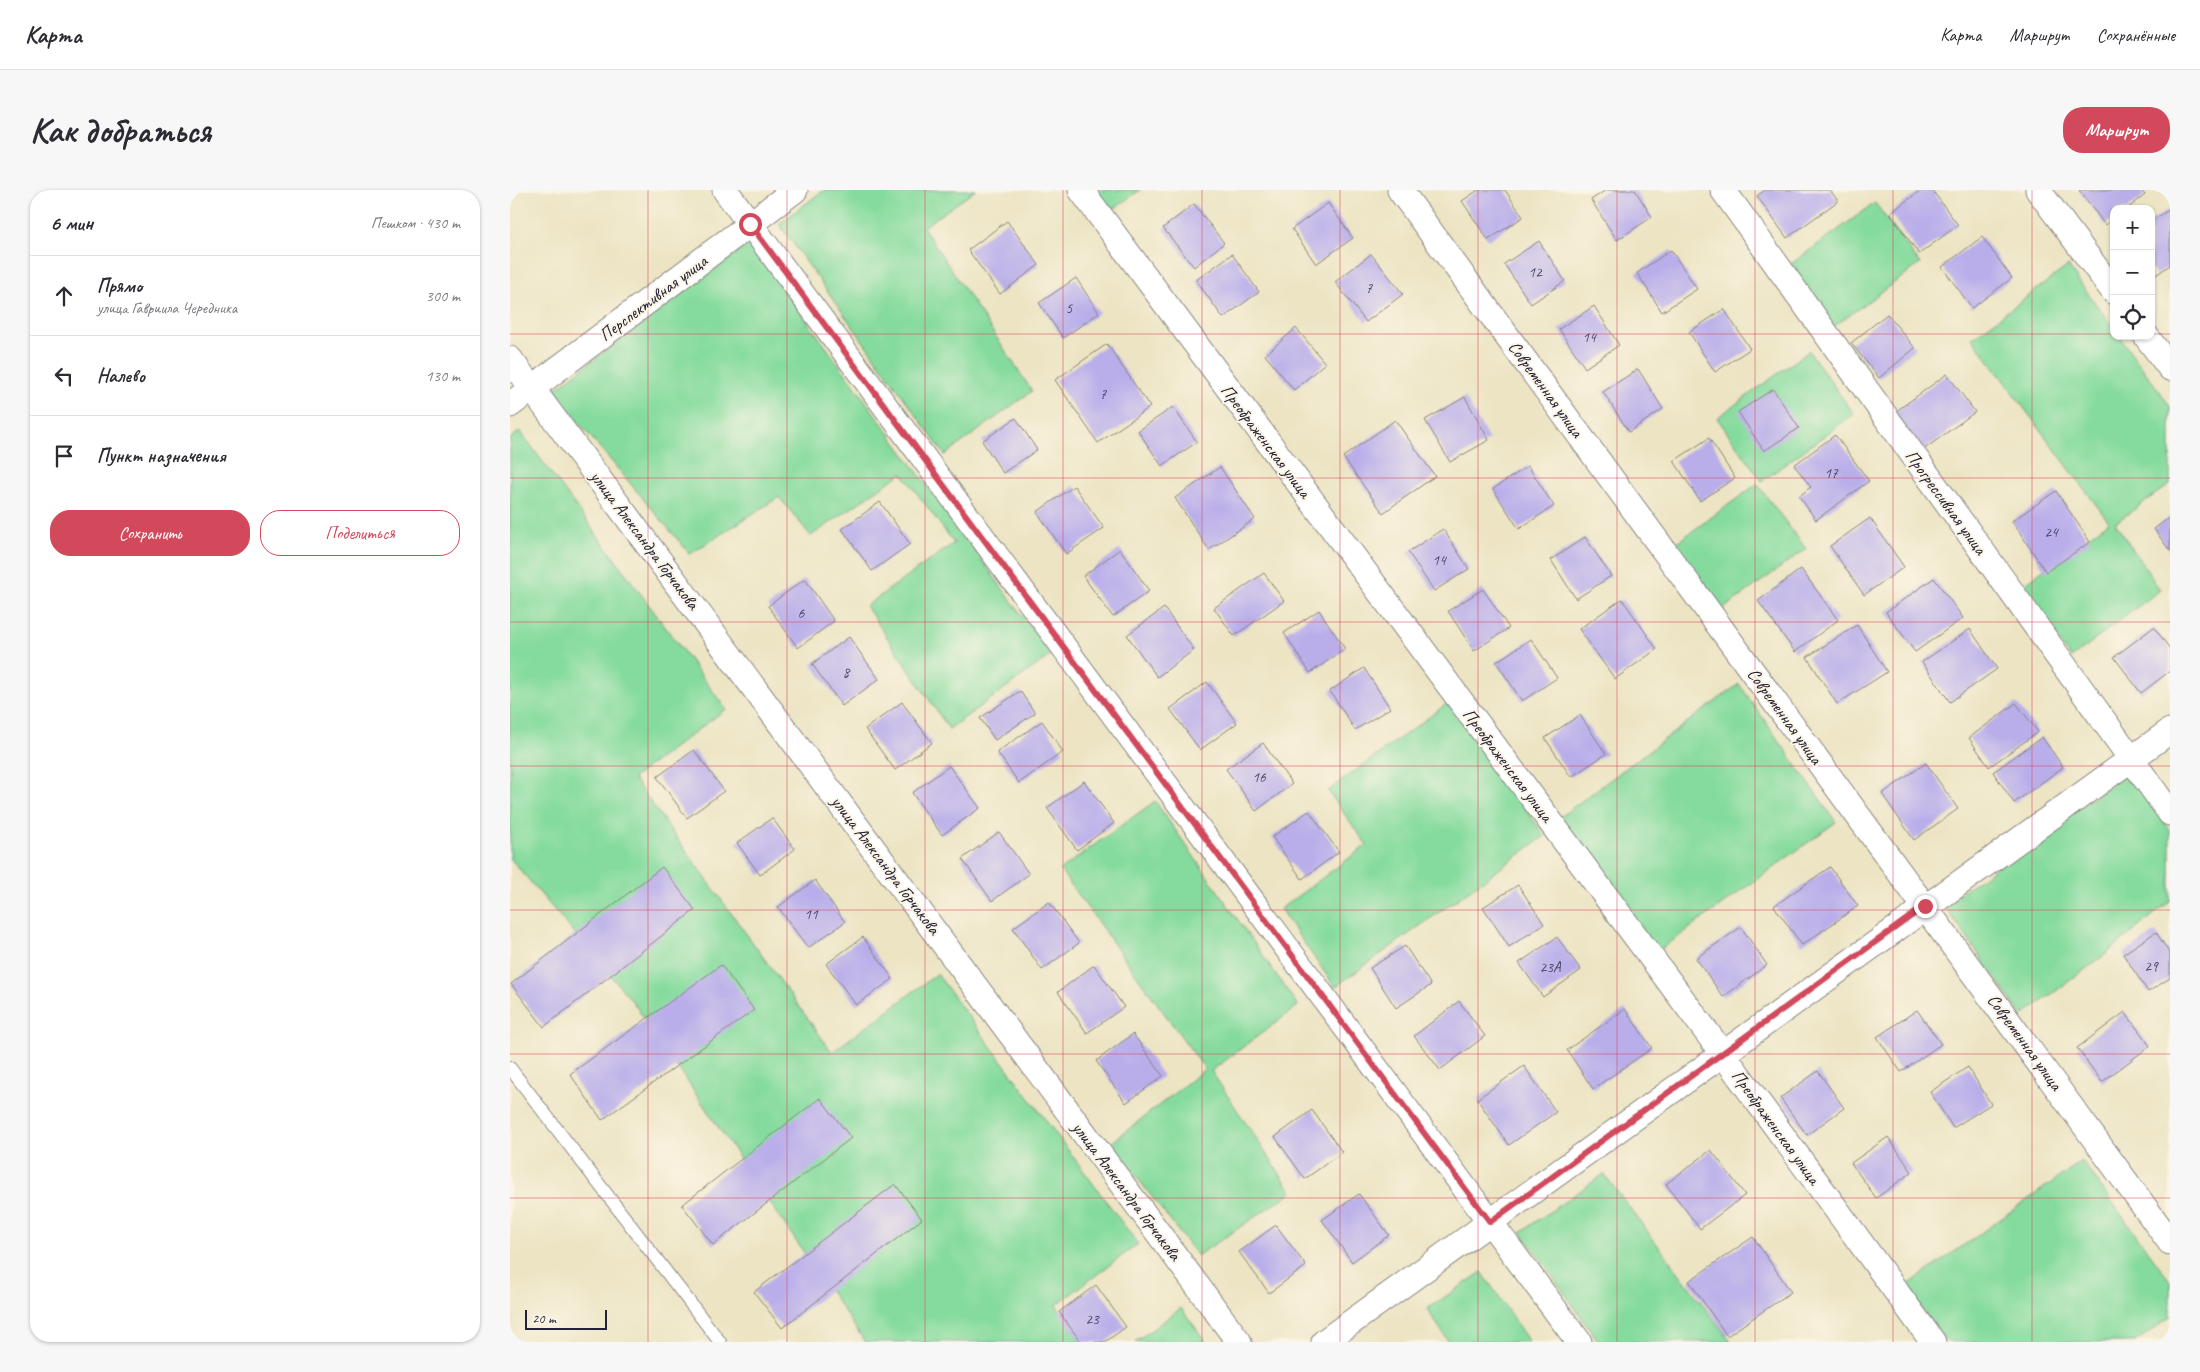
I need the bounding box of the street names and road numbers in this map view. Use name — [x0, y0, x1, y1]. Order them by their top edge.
street label: Перспективная улица — [595, 249, 713, 346]
street label: Современная улица — [1504, 337, 1589, 443]
street label: Преображенская улица — [1216, 380, 1317, 503]
street label: Прогрессивная улица — [1901, 445, 1992, 560]
street label: улица Александра Горчакова — [585, 465, 705, 615]
street label: Современная улица — [1743, 664, 1828, 770]
street label: Преображенская улица — [1458, 704, 1559, 827]
street label: улица Александра Горчакова — [826, 790, 946, 940]
street label: Современная улица — [1983, 990, 2068, 1096]
street label: Преображенская улица — [1727, 1065, 1826, 1190]
street label: улица Александра Горчакова — [1067, 1116, 1187, 1266]

